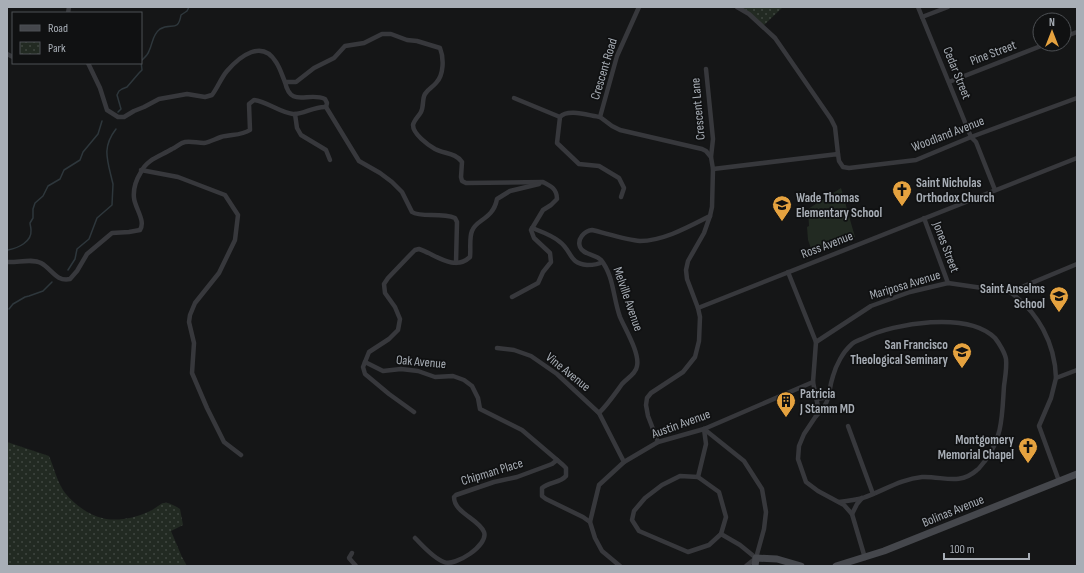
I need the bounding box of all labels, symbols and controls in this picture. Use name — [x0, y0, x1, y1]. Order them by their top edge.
legend — [12, 12, 142, 64]
north arrow — [1032, 12, 1072, 52]
text: N — [1049, 16, 1055, 29]
text: Road — [48, 21, 68, 36]
street label: Crescent Road — [587, 36, 621, 102]
street label: Pine Street — [968, 37, 1018, 69]
text: Park — [48, 41, 66, 56]
street label: Cedar Street — [939, 44, 975, 102]
street label: Crescent Lane — [687, 77, 709, 141]
street label: Woodland Avenue — [909, 113, 987, 155]
place label: Saint Nicholas Orthodox Church — [916, 175, 995, 206]
church icon: Saint Nicholas Orthodox Church — [891, 179, 913, 207]
place label: Wade Thomas Elementary School — [796, 190, 883, 221]
school or university icon: Wade Thomas Elementary School — [771, 194, 793, 222]
street label: Jones Street — [929, 218, 963, 275]
street label: Ross Avenue — [799, 228, 855, 262]
street label: Melville Avenue — [610, 265, 646, 333]
street label: Mariposa Avenue — [868, 267, 942, 303]
place label: Saint Anselms School — [980, 281, 1045, 312]
school or university icon: Saint Anselms School — [1048, 285, 1070, 313]
place label: San Francisco Theological Seminary — [850, 337, 949, 368]
school or university icon: San Francisco Theological Seminary — [951, 341, 973, 369]
street label: Vine Avenue — [542, 349, 594, 395]
street label: Oak Avenue — [395, 352, 447, 372]
place label: Patricia J Stamm MD — [799, 386, 855, 417]
building icon: Patricia J Stamm MD — [775, 390, 797, 418]
street label: Austin Avenue — [648, 406, 713, 442]
place label: Montgomery Memorial Chapel — [938, 432, 1015, 463]
church icon: Montgomery Memorial Chapel — [1017, 436, 1039, 464]
street label: Chipman Place — [459, 455, 525, 489]
street label: Bolinas Avenue — [920, 491, 986, 531]
scale bar — [944, 535, 1029, 561]
text: 100 m — [950, 542, 975, 557]

